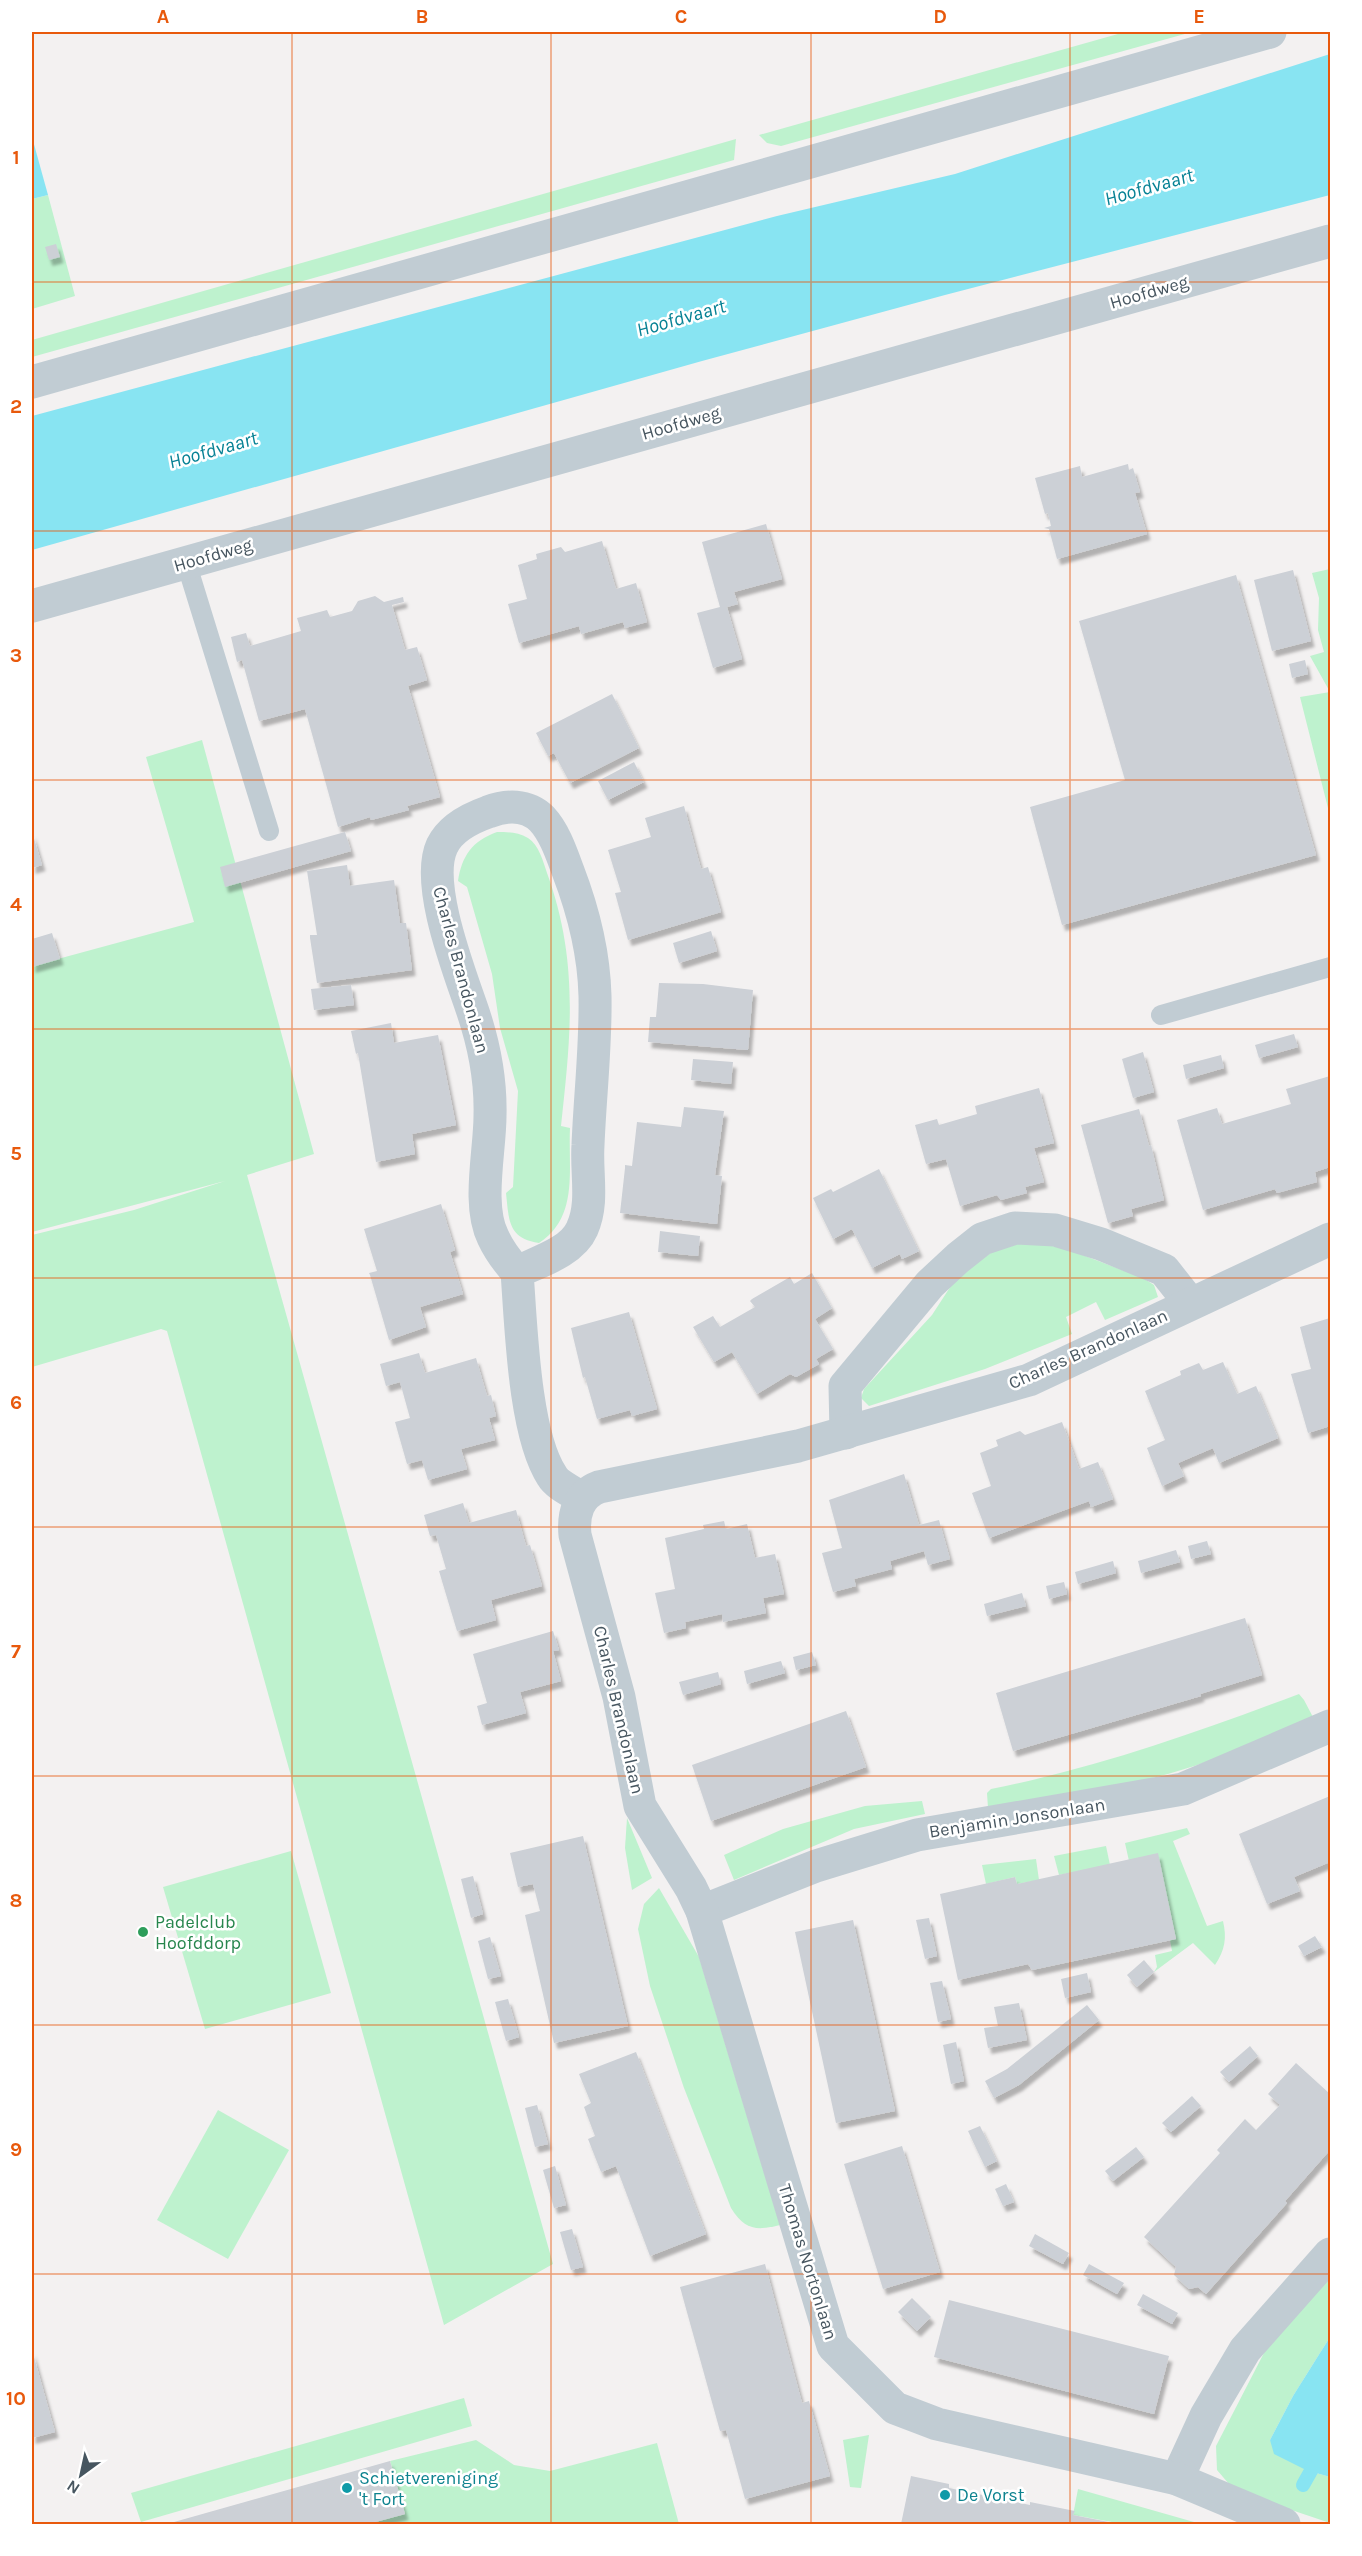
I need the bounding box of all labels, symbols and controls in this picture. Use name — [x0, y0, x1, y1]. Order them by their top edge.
text: A — [157, 5, 170, 28]
text: B — [416, 5, 428, 28]
text: C — [675, 5, 687, 28]
text: D — [933, 5, 947, 28]
text: E — [1193, 5, 1205, 28]
text: 1 — [12, 146, 20, 169]
water label: Hoofdvaart — [1102, 163, 1196, 211]
street label: Hoofdweg — [1107, 270, 1191, 314]
water label: Hoofdvaart — [634, 294, 728, 342]
text: 2 — [10, 395, 22, 418]
street label: Hoofdweg — [639, 401, 723, 445]
water label: Hoofdvaart — [166, 426, 260, 474]
street label: Hoofdweg — [171, 533, 255, 577]
text: 3 — [10, 644, 22, 667]
street label: Charles Brandonlaan — [428, 884, 494, 1056]
text: 4 — [10, 893, 22, 916]
text: 5 — [10, 1142, 22, 1165]
street label: Charles Brandonlaan — [1005, 1304, 1171, 1394]
text: 6 — [10, 1391, 22, 1414]
street label: Charles Brandonlaan — [589, 1624, 649, 1796]
text: 7 — [11, 1640, 21, 1663]
street label: Benjamin Jonsonlaan — [927, 1793, 1107, 1843]
text: 8 — [10, 1889, 22, 1912]
place label: Padelclub Hoofddorp — [155, 1911, 241, 1954]
marker: Padelclub Hoofddorp — [136, 1925, 150, 1939]
text: 9 — [10, 2138, 22, 2161]
street label: Thomas Nortonlaan — [774, 2181, 842, 2343]
text: 10 — [6, 2387, 26, 2410]
north arrow — [51, 2445, 111, 2505]
place label: Schietvereniging 't Fort — [359, 2467, 498, 2510]
text: N — [63, 2476, 83, 2498]
marker: Schietvereniging 't Fort — [340, 2481, 354, 2495]
place label: De Vorst — [957, 2484, 1025, 2506]
marker: De Vorst — [938, 2488, 952, 2502]

